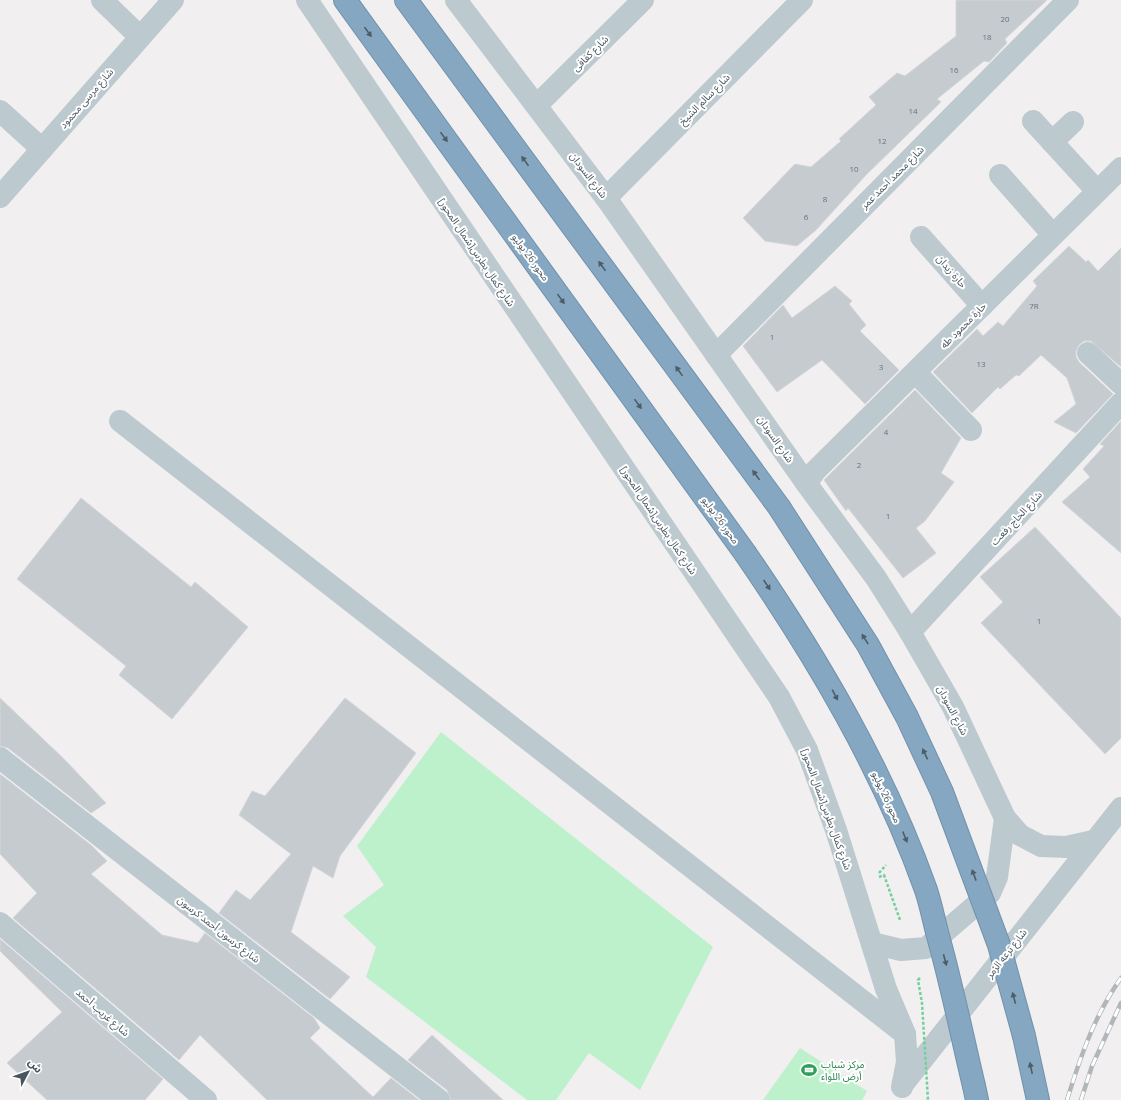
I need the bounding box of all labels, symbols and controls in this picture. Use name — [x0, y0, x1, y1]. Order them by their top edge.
house number: 20 — [1000, 13, 1010, 24]
one-way arrow — [364, 26, 372, 37]
house number: 18 — [982, 31, 992, 42]
street label: شارع كفافى — [569, 32, 612, 75]
house number: 16 — [949, 64, 959, 75]
street label: شارع مرسى محمود — [56, 65, 117, 132]
street label: شارع سالم الشيخ — [675, 70, 734, 128]
house number: 14 — [908, 105, 918, 116]
one-way arrow — [440, 132, 448, 142]
house number: 12 — [877, 135, 887, 146]
street label: شارع محمد احمد عمر — [857, 142, 928, 213]
street label: شارع السودان — [566, 149, 611, 202]
one-way arrow — [521, 156, 529, 167]
house number: 10 — [849, 163, 859, 174]
house number: 8 — [823, 193, 828, 204]
street label: شارع كمال بطرس[شمال المحور] — [435, 195, 519, 310]
house number: 6 — [804, 211, 809, 222]
street label: محور 26 يوليو — [509, 230, 553, 284]
street label: حارة زيدان — [934, 251, 970, 291]
one-way arrow — [598, 261, 606, 271]
one-way arrow — [557, 294, 565, 304]
street label: حارة محمود طه — [937, 299, 989, 351]
house number: 7R — [1029, 300, 1039, 311]
house number: 1 — [770, 331, 774, 342]
house number: 13 — [976, 358, 986, 369]
house number: 3 — [879, 361, 884, 372]
one-way arrow — [675, 365, 683, 376]
one-way arrow — [633, 399, 642, 410]
street label: شارع السودان — [754, 413, 797, 466]
house number: 4 — [884, 426, 889, 437]
house number: 2 — [857, 459, 862, 470]
street label: شارع كمال بطرس[شمال المحور] — [617, 463, 701, 578]
one-way arrow — [752, 470, 760, 481]
street label: شارع الحاج رفعت — [987, 488, 1046, 549]
street label: محور 26 يوليو — [699, 493, 743, 547]
house number: 1 — [886, 510, 890, 521]
one-way arrow — [763, 580, 771, 590]
house number: 1 — [1037, 615, 1041, 626]
one-way arrow — [861, 633, 868, 645]
street label: شارع السودان — [933, 683, 972, 738]
one-way arrow — [832, 689, 839, 701]
street label: شارع كمال بطرس[شمال المحور] — [798, 746, 856, 872]
one-way arrow — [922, 749, 928, 760]
street label: محور 26 يوليو — [869, 769, 905, 825]
one-way arrow — [902, 831, 908, 843]
one-way arrow — [971, 868, 977, 880]
street label: شارع كرسون أحمد كرسون — [174, 892, 263, 966]
street label: شارع ترعه الزمر — [982, 925, 1031, 982]
one-way arrow — [942, 954, 948, 966]
street label: شارع غريب أحمد — [73, 985, 133, 1040]
one-way arrow — [1010, 992, 1016, 1005]
north arrow — [8, 1052, 48, 1092]
text: ش — [25, 1055, 47, 1076]
place label: مركز شباب أرض اللواء — [821, 1057, 865, 1083]
sports icon: مركز شباب أرض اللواء — [800, 1061, 818, 1079]
one-way arrow — [1027, 1062, 1033, 1074]

